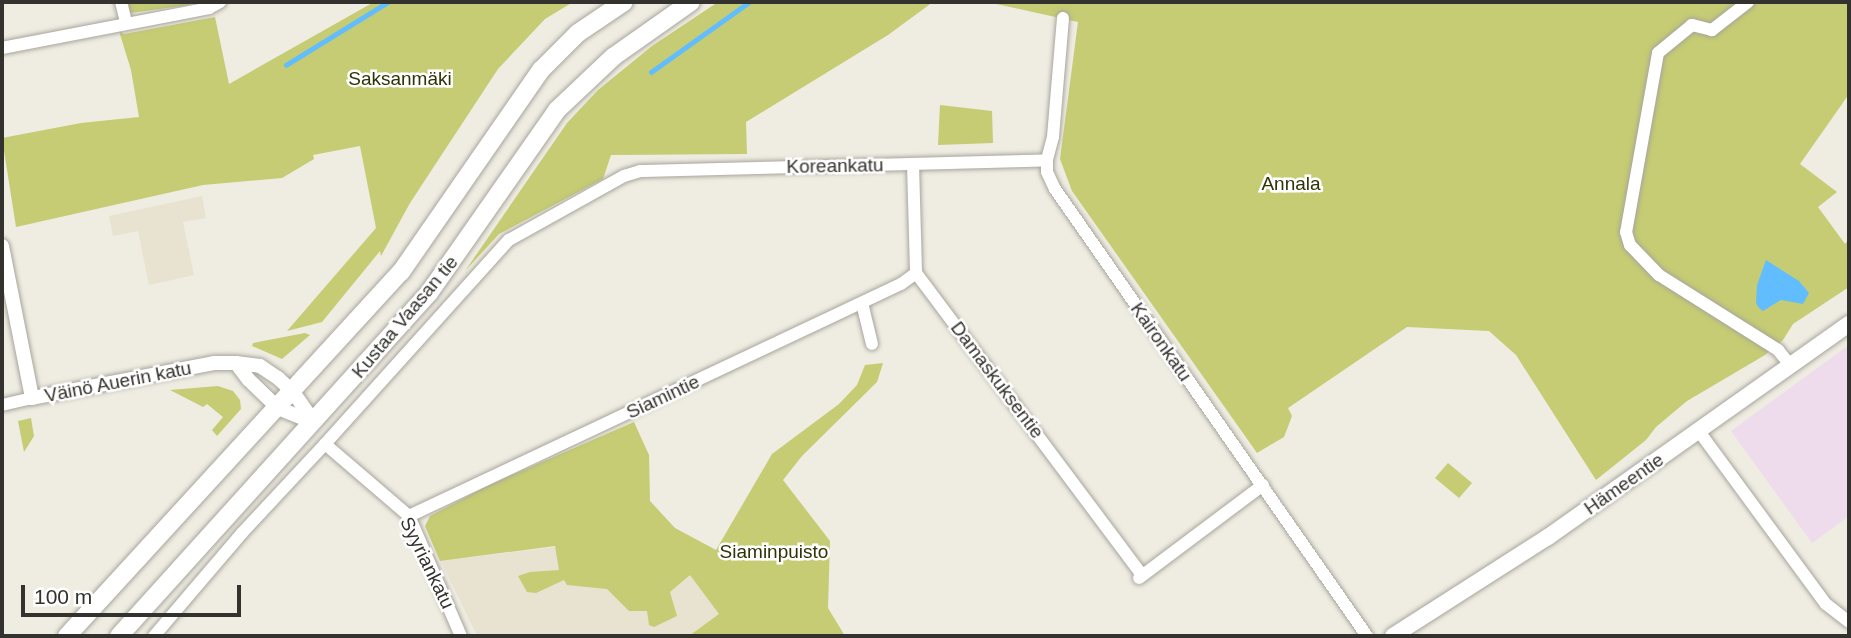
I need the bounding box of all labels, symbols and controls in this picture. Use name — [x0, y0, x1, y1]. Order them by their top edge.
park label: Saksanmäki — [348, 68, 452, 90]
street label: Koreankatu — [786, 154, 884, 178]
park label: Annala — [1261, 173, 1321, 195]
street label: Kustaa Vaasan tie — [347, 251, 463, 383]
street label: Kaironkatu — [1126, 298, 1196, 386]
street label: Damaskuksentie — [946, 317, 1048, 443]
street label: Väinö Auerin katu — [42, 357, 194, 407]
street label: Siamintie — [623, 370, 703, 424]
street label: Hämeentie — [1580, 448, 1668, 520]
street label: Syyriankatu — [395, 513, 459, 613]
park label: Siaminpuisto — [720, 541, 828, 563]
scale bar — [24, 572, 245, 616]
text: 100 m — [34, 585, 92, 608]

